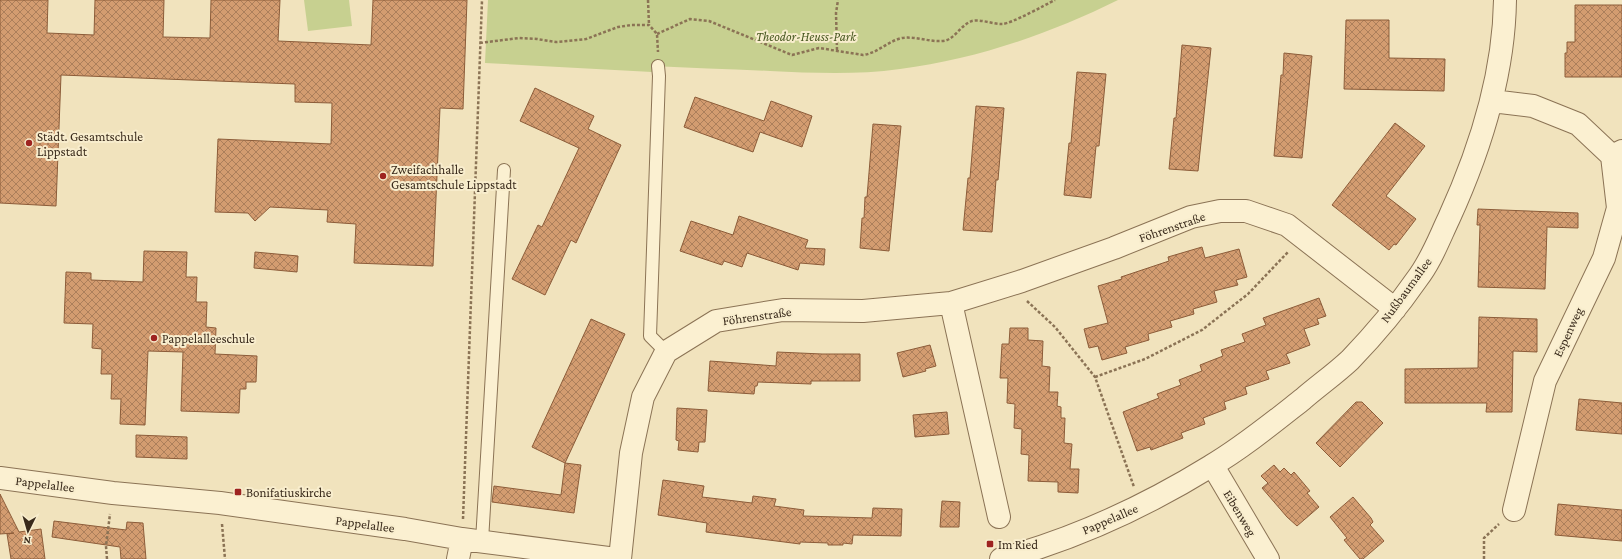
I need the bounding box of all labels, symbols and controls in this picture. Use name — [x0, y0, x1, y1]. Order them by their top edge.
park label: Theodor-Heuss-Park — [756, 29, 857, 44]
place label: Städt. Gesamtschule Lippstadt — [37, 129, 143, 159]
marker: Städt. Gesamtschule Lippstadt — [24, 138, 34, 148]
place label: Zweifachhalle Gesamtschule Lippstadt — [391, 162, 517, 192]
marker: Zweifachhalle Gesamtschule Lippstadt — [378, 171, 388, 181]
street label: Föhrenstraße — [1137, 209, 1207, 245]
street label: Nußbaumallee — [1377, 254, 1435, 326]
street label: Föhrenstraße — [722, 304, 793, 328]
street label: Espenweg — [1550, 304, 1586, 359]
place label: Pappelalleeschule — [162, 331, 255, 346]
marker: Pappelalleeschule — [149, 333, 159, 343]
street label: Pappelallee — [15, 473, 76, 495]
place label: Bonifatiuskirche — [246, 485, 332, 500]
marker: Bonifatiuskirche — [233, 487, 243, 497]
street label: Eibenweg — [1220, 487, 1260, 539]
street label: Pappelallee — [1080, 500, 1141, 538]
north arrow — [8, 511, 48, 551]
street label: Pappelallee — [335, 512, 396, 536]
text: N — [22, 535, 31, 547]
place label: Im Ried — [998, 537, 1038, 552]
marker: Im Ried — [985, 539, 995, 549]

